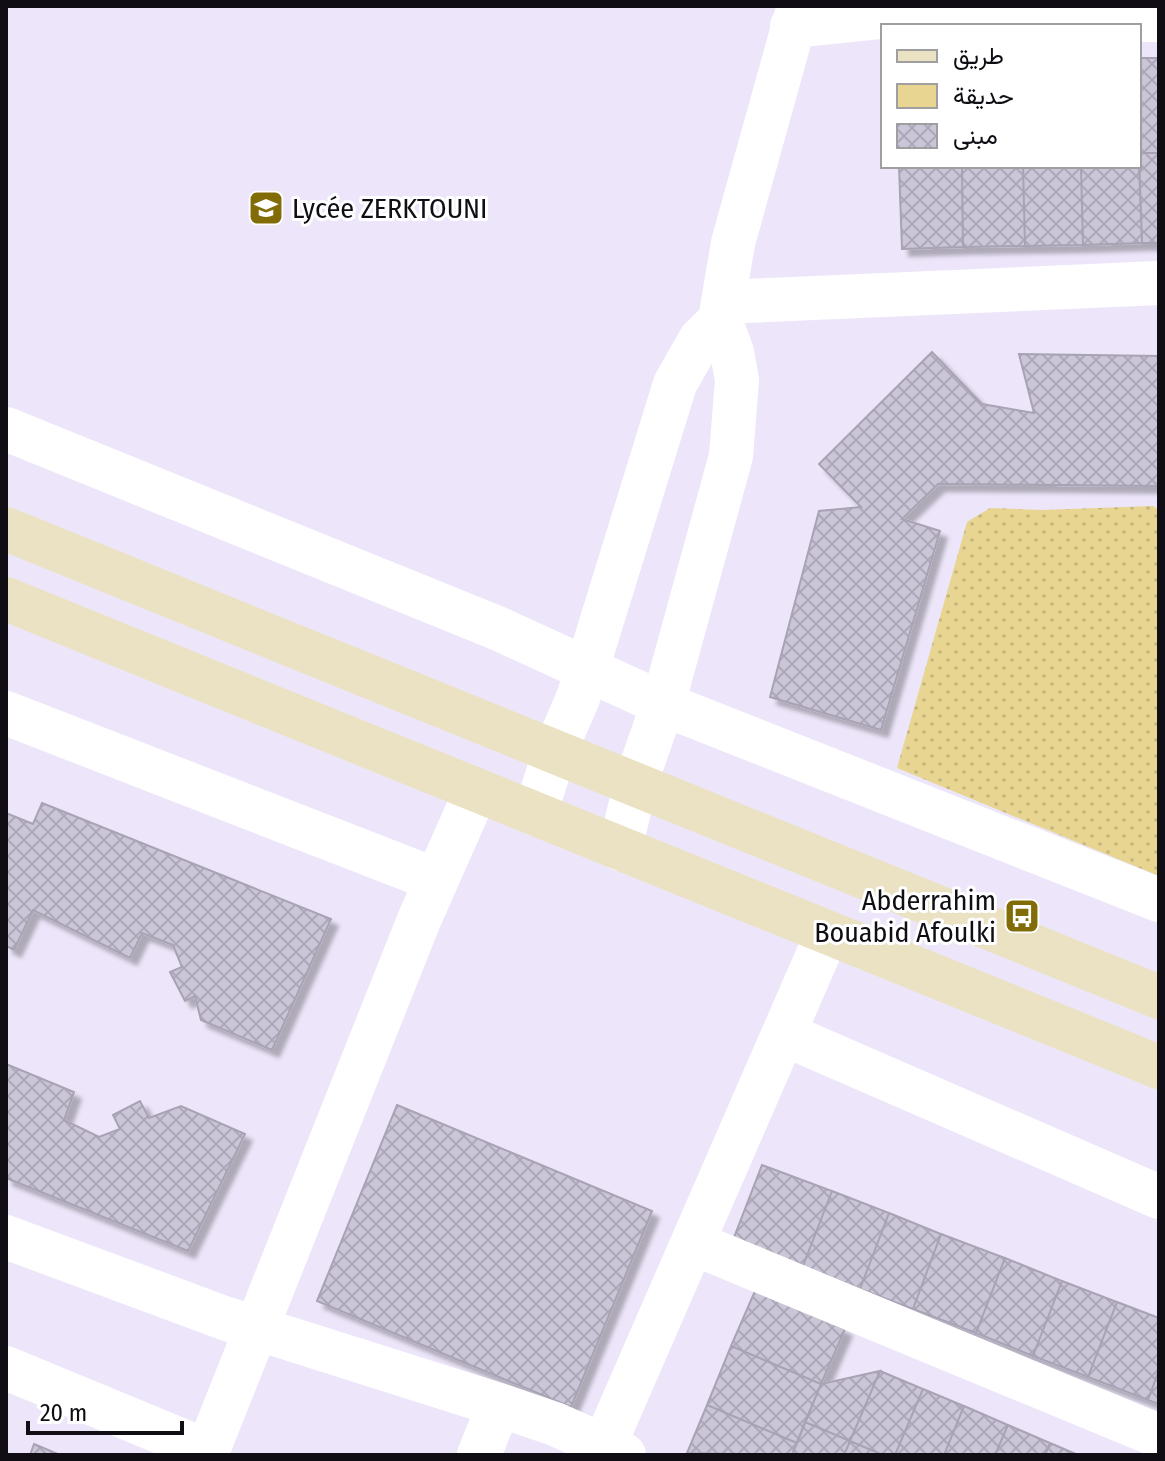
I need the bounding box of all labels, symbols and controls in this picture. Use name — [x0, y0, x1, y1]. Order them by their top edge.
legend — [881, 24, 1141, 168]
text: طريق — [953, 42, 1004, 71]
text: حديقة — [953, 82, 1014, 110]
text: مبنى — [953, 122, 998, 150]
school or university icon: Lycée ZERKTOUNI — [247, 189, 285, 227]
place label: Lycée ZERKTOUNI — [292, 192, 487, 225]
place label: Abderrahim Bouabid Afoulki — [814, 884, 996, 949]
bus stop icon: Abderrahim Bouabid Afoulki — [1003, 897, 1041, 935]
scale bar — [28, 1385, 182, 1435]
text: 20 m — [40, 1399, 87, 1427]

